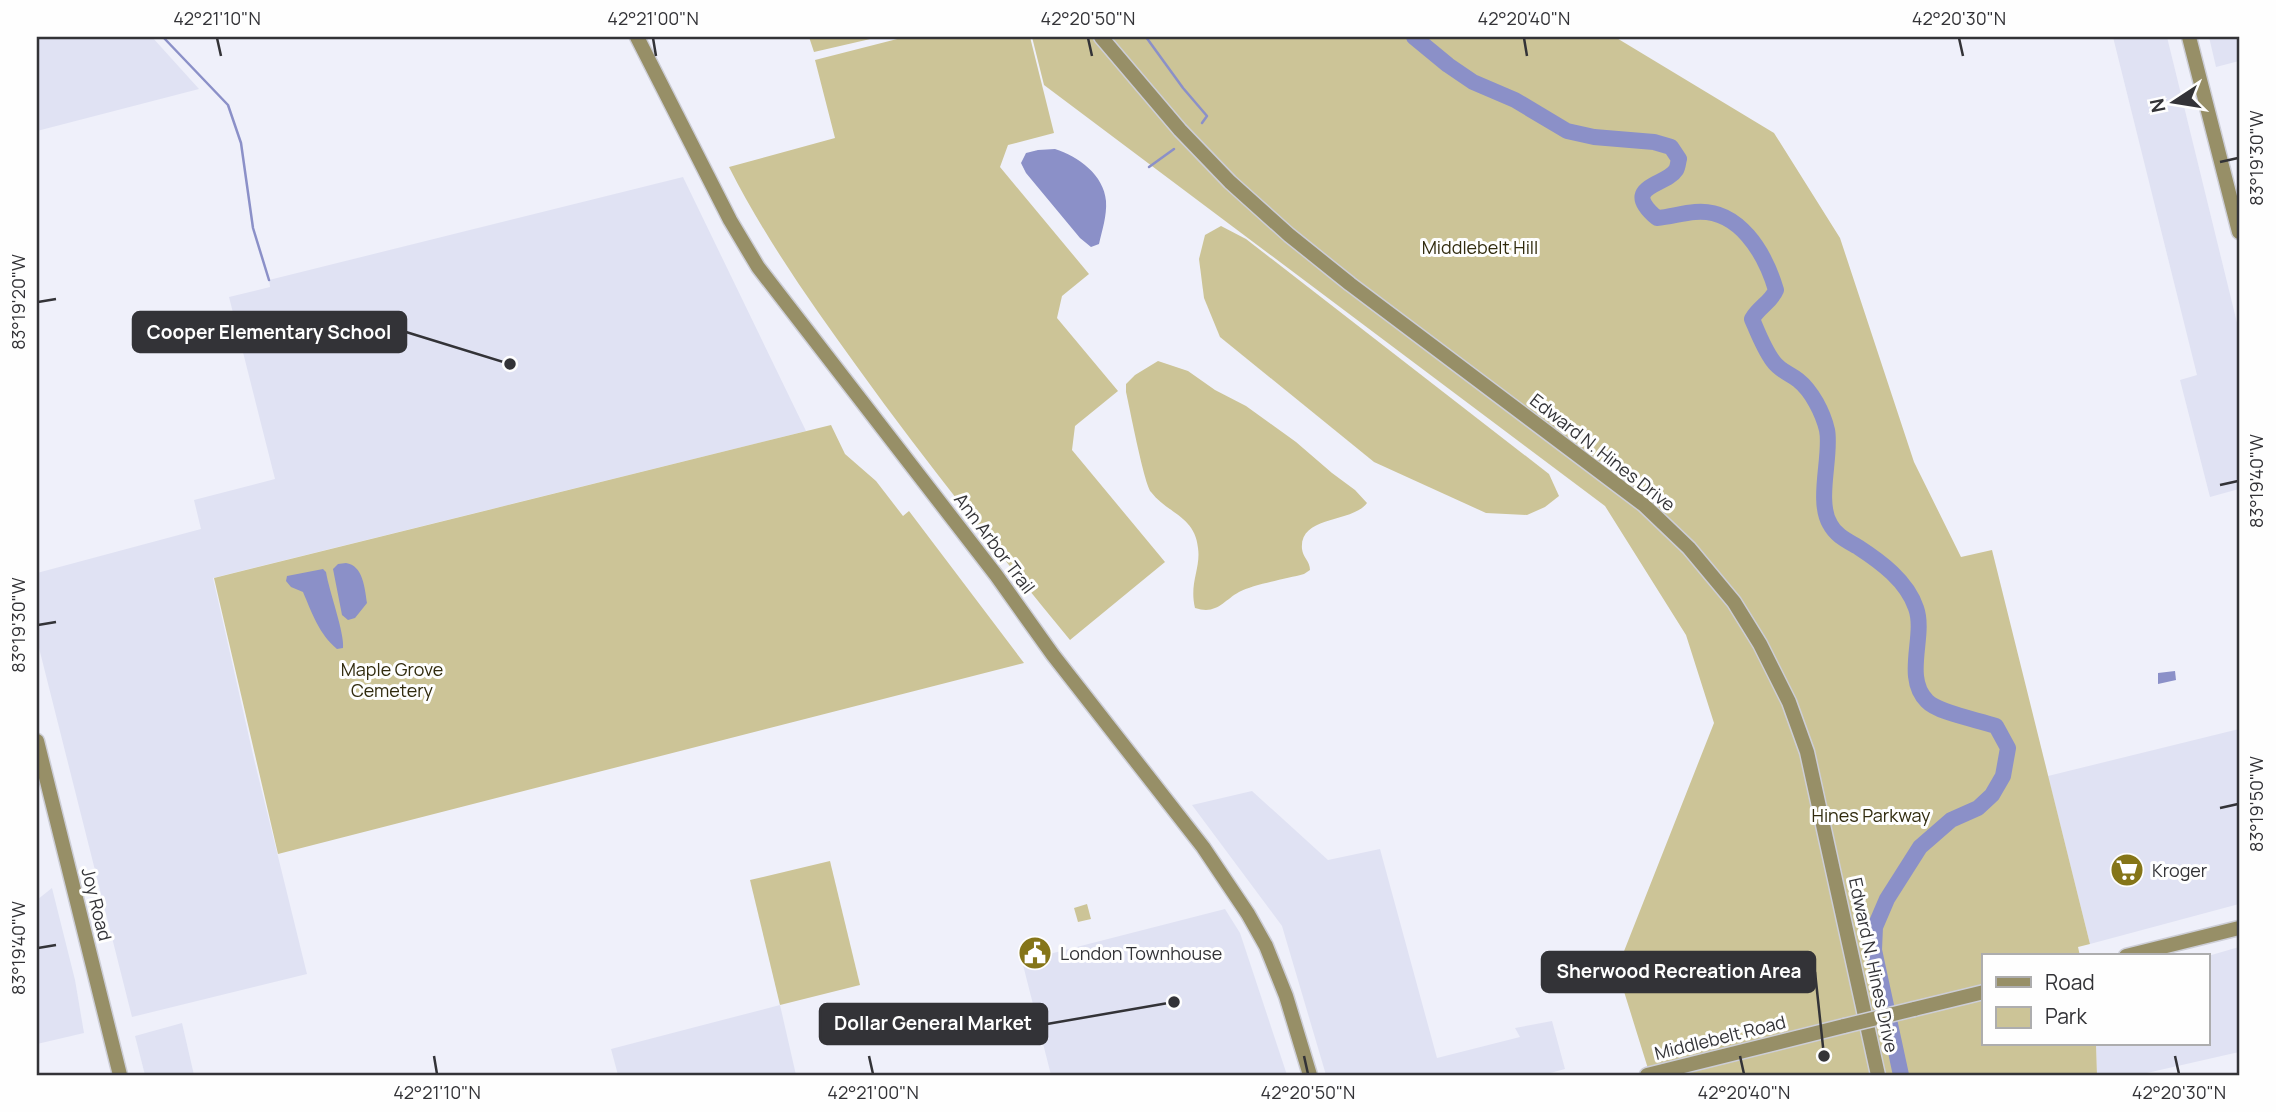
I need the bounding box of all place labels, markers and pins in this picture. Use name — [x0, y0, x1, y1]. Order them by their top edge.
callout: Cooper Elementary School — [133, 312, 406, 352]
supermarket icon: Kroger — [2108, 851, 2146, 889]
place label: Kroger — [2152, 858, 2208, 882]
public building icon: London Townhouse — [1016, 934, 1054, 972]
place label: London Townhouse — [1060, 941, 1222, 965]
callout: Sherwood Recreation Area — [1542, 952, 1815, 992]
callout: Dollar General Market — [820, 1004, 1047, 1044]

